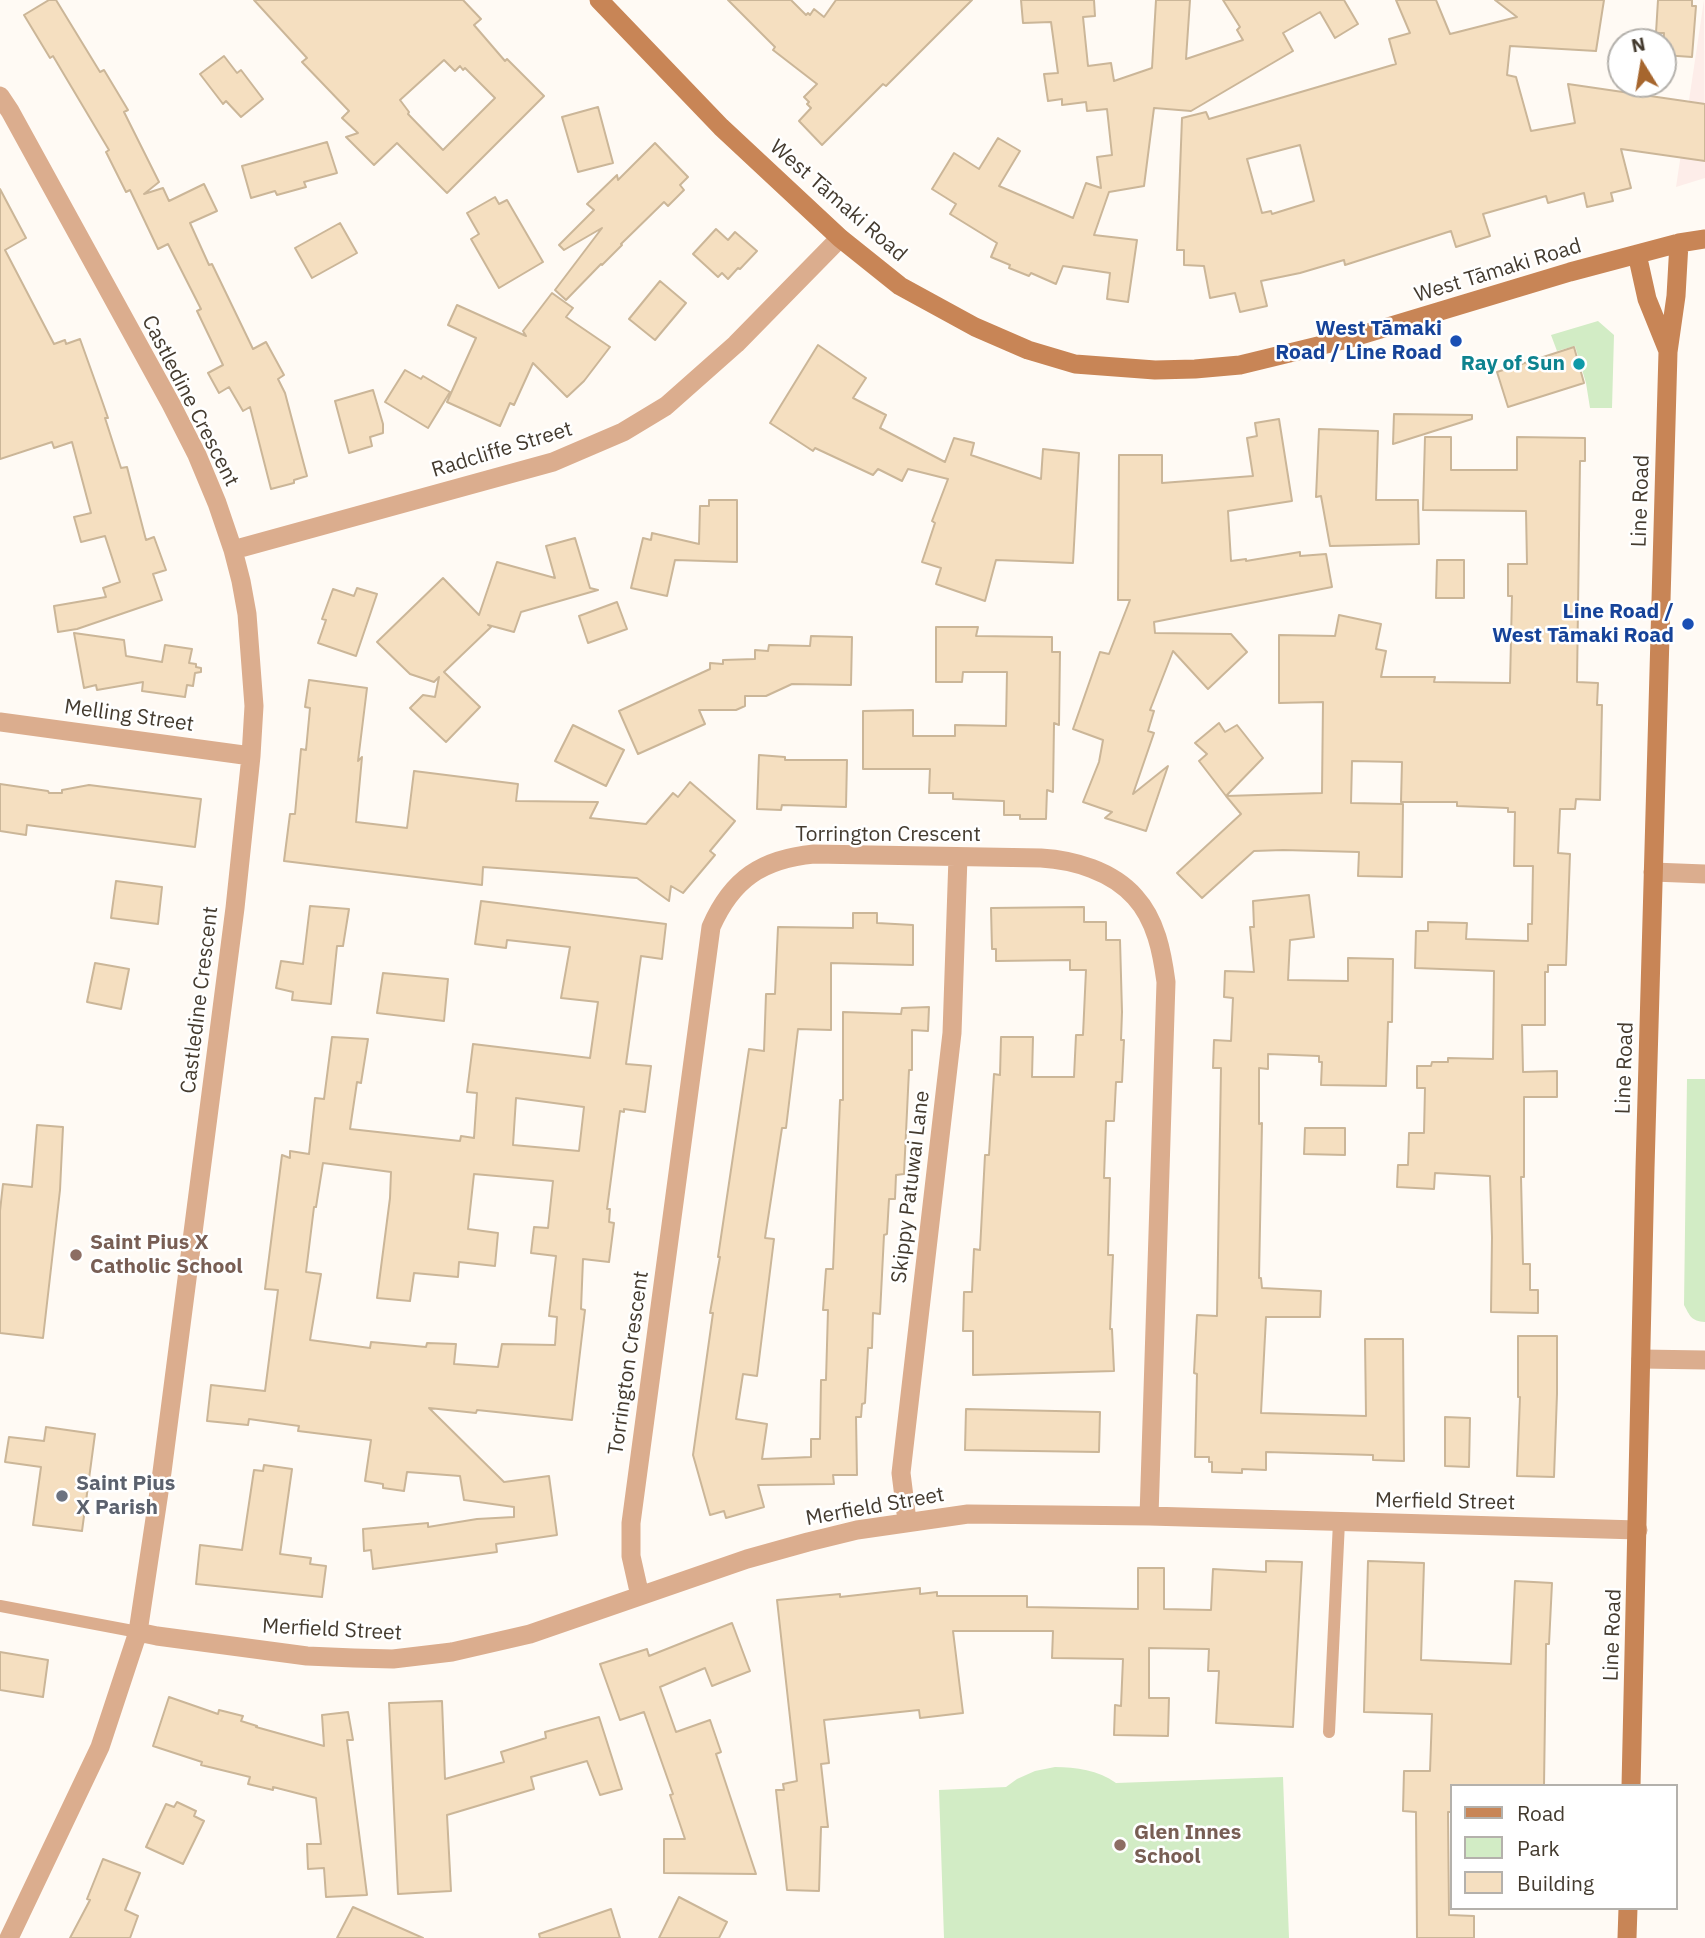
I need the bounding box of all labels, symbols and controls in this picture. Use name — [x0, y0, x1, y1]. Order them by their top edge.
north arrow — [1607, 28, 1677, 98]
text: N — [1629, 31, 1647, 57]
street label: West Tāmaki Road — [764, 135, 912, 267]
street label: West Tāmaki Road — [1412, 234, 1584, 308]
street label: Castledine Crescent — [136, 311, 244, 491]
place label: West Tāmaki Road / Line Road — [1275, 316, 1442, 366]
marker: West Tāmaki Road / Line Road — [1448, 333, 1464, 349]
place label: Ray of Sun — [1461, 351, 1565, 377]
marker: Ray of Sun — [1571, 356, 1587, 372]
street label: Radcliffe Street — [429, 417, 575, 483]
street label: Line Road — [1627, 454, 1655, 548]
place label: Line Road / West Tāmaki Road — [1492, 599, 1674, 649]
marker: Line Road / West Tāmaki Road — [1680, 616, 1696, 632]
street label: Melling Street — [63, 694, 195, 738]
street label: Torrington Crescent — [795, 822, 981, 848]
street label: Castledine Crescent — [176, 905, 224, 1095]
street label: Line Road — [1611, 1021, 1639, 1115]
street label: Skippy Patuwai Lane — [887, 1089, 935, 1285]
place label: Saint Pius X Catholic School — [90, 1230, 243, 1280]
marker: Saint Pius X Catholic School — [68, 1247, 84, 1263]
street label: Torrington Crescent — [604, 1269, 654, 1457]
place label: Saint Pius X Parish — [76, 1471, 175, 1521]
street label: Merfield Street — [804, 1482, 946, 1532]
marker: Saint Pius X Parish — [54, 1488, 70, 1504]
street label: Merfield Street — [1375, 1488, 1515, 1516]
street label: Line Road — [1599, 1588, 1627, 1682]
street label: Merfield Street — [261, 1614, 403, 1646]
legend — [1450, 1784, 1677, 1910]
text: Road — [1517, 1799, 1565, 1827]
place label: Glen Innes School — [1134, 1820, 1241, 1870]
text: Park — [1517, 1834, 1560, 1862]
marker: Glen Innes School — [1112, 1837, 1128, 1853]
text: Building — [1517, 1869, 1594, 1897]

